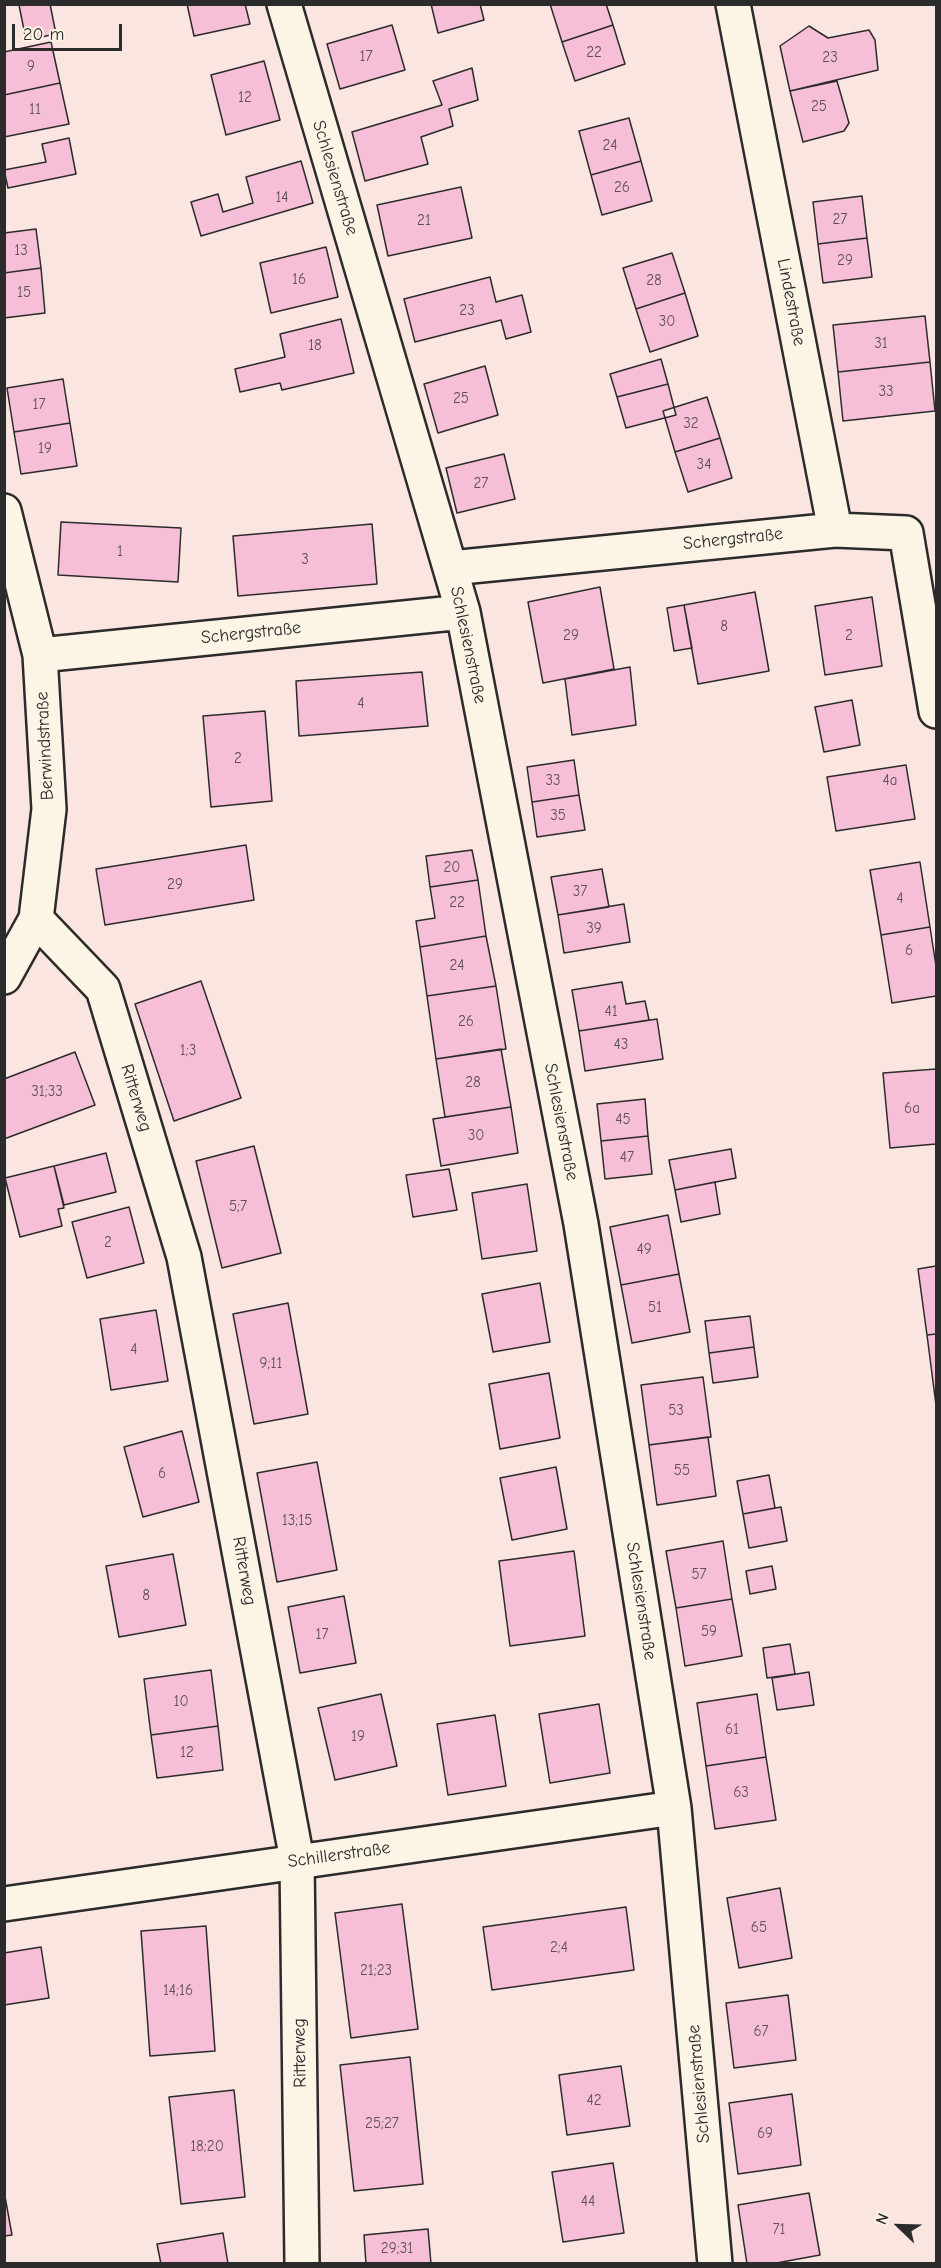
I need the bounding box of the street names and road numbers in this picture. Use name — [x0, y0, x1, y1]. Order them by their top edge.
street label: Schlesienstraße — [307, 118, 363, 238]
street label: Lindestraße — [772, 256, 810, 348]
street label: Schergstraße — [682, 523, 784, 555]
street label: Schlesienstraße — [445, 585, 491, 705]
street label: Schergstraße — [200, 617, 302, 649]
street label: Berwindstraße — [31, 691, 59, 801]
street label: Ritterweg — [115, 1061, 157, 1135]
street label: Schlesienstraße — [539, 1062, 583, 1182]
street label: Ritterweg — [227, 1535, 261, 1607]
street label: Schlesienstraße — [621, 1541, 661, 1661]
street label: Schillerstraße — [286, 1837, 392, 1873]
street label: Ritterweg — [289, 2018, 311, 2088]
street label: Schlesienstraße — [683, 2024, 715, 2144]

